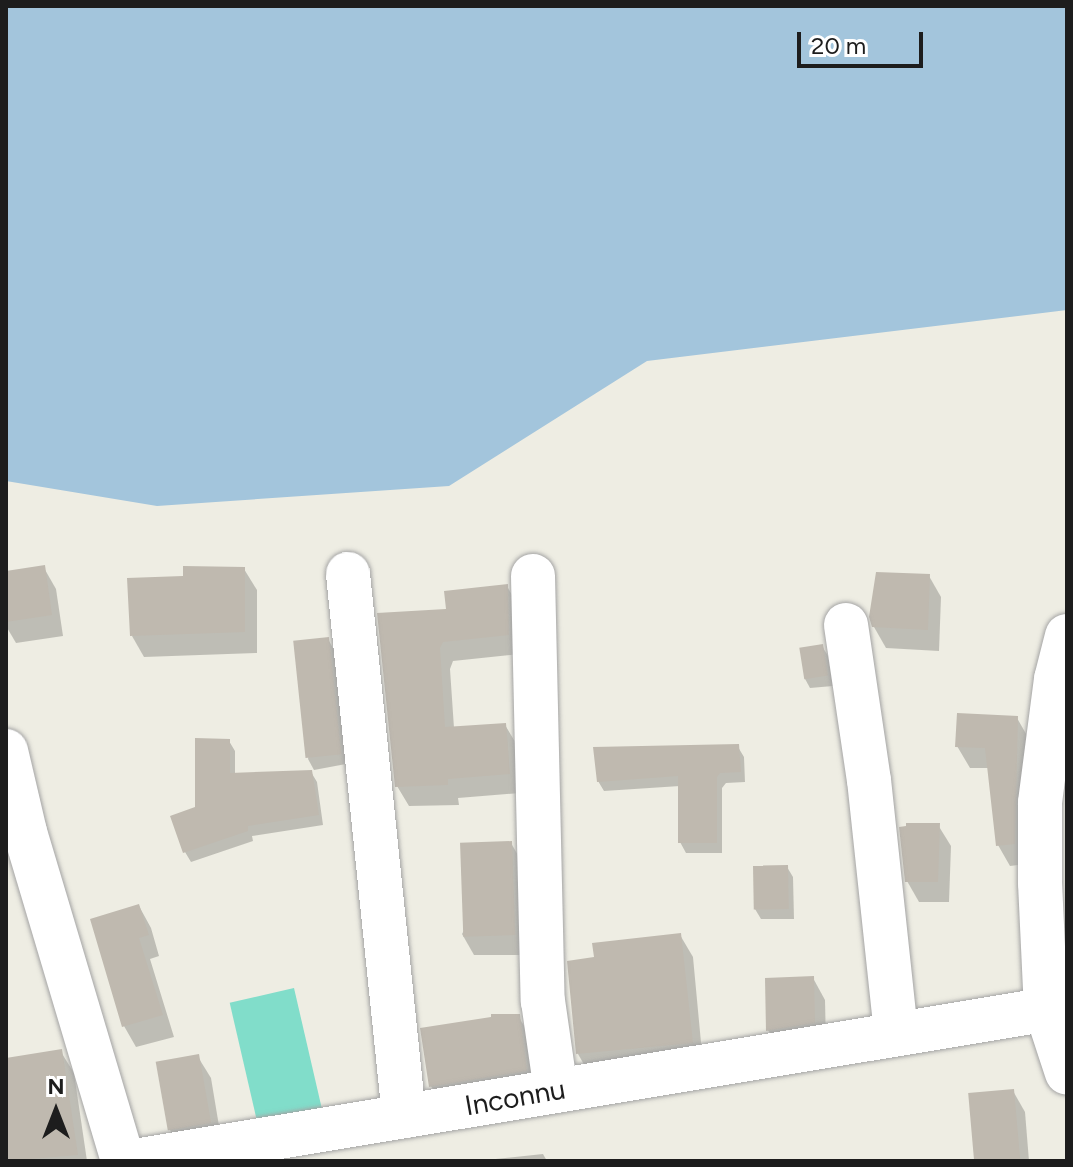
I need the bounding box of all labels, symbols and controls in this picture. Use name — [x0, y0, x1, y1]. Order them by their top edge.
scale bar — [801, 16, 927, 66]
text: 20 m — [811, 31, 866, 60]
north arrow — [16, 1071, 96, 1151]
street label: Inconnu — [462, 1072, 568, 1122]
text: N — [47, 1073, 65, 1100]

